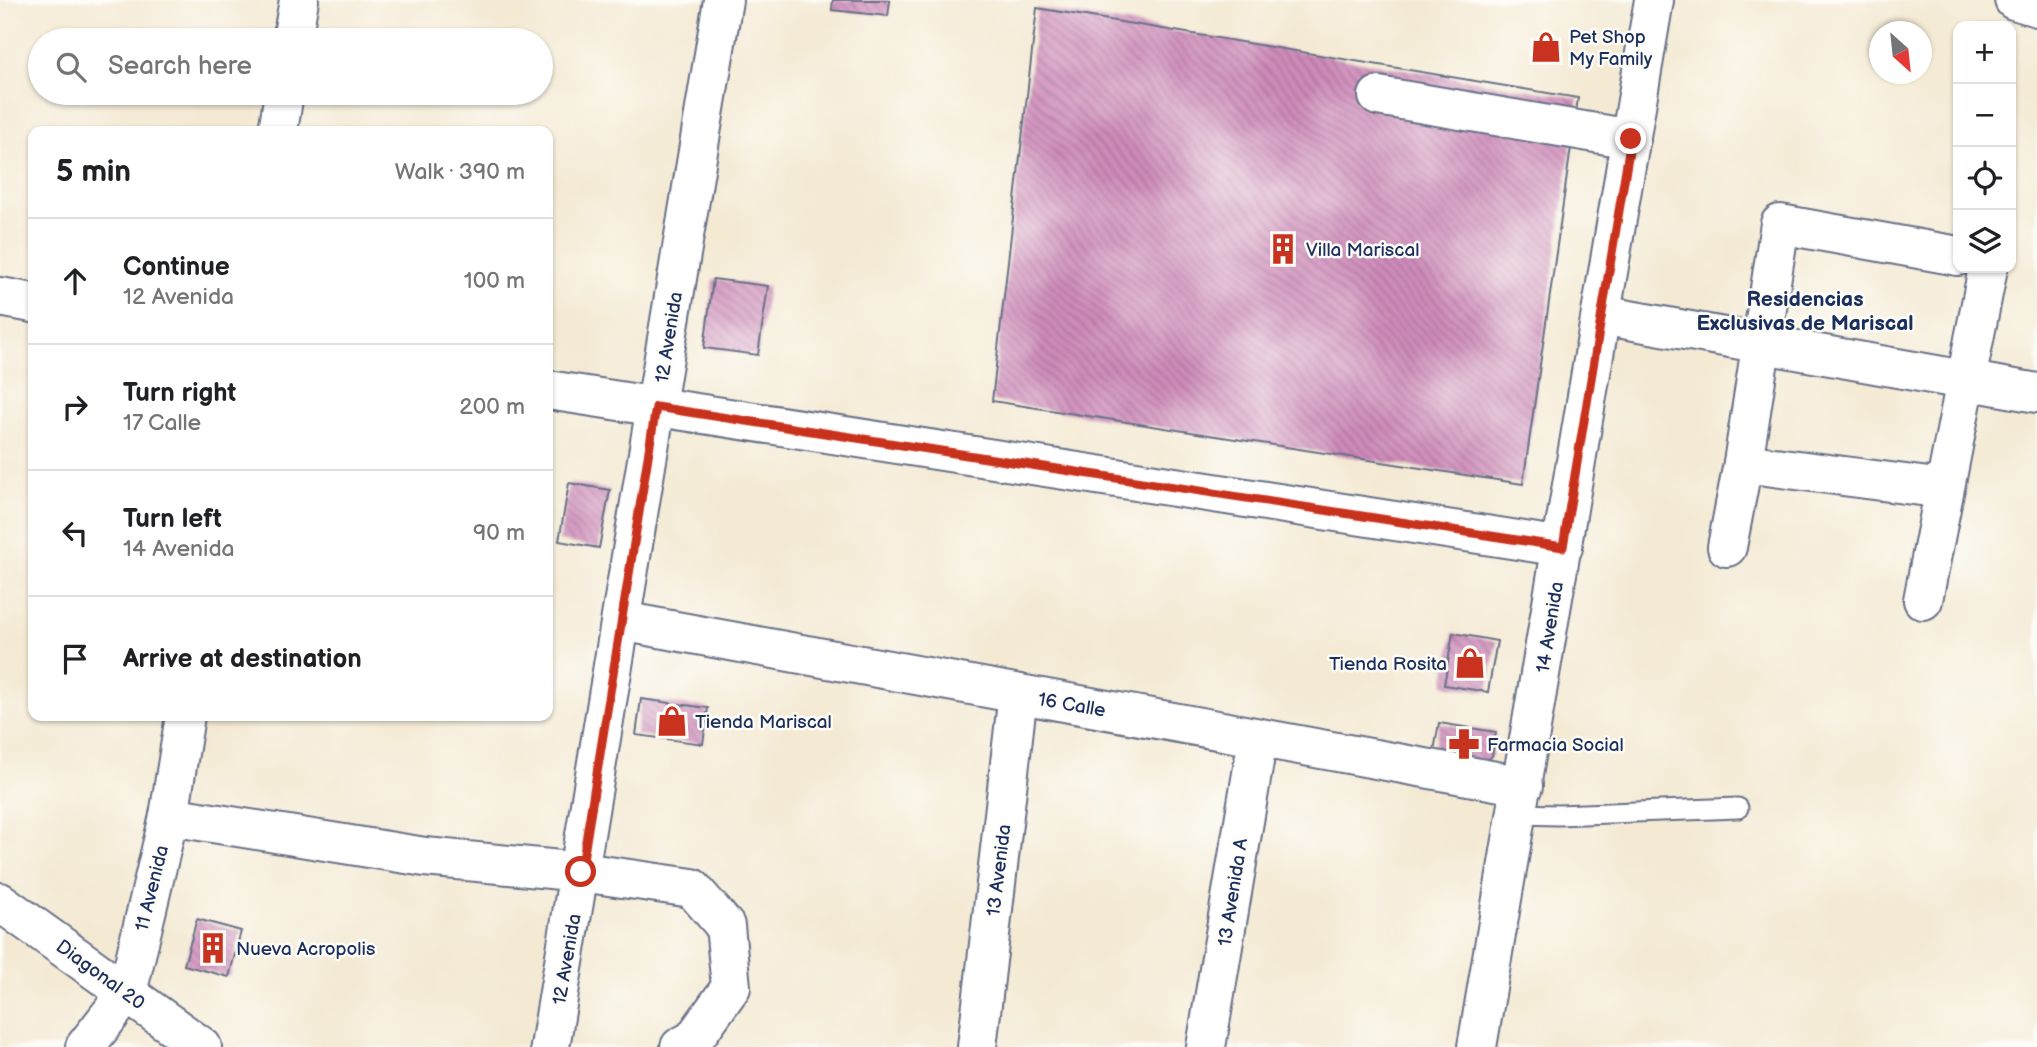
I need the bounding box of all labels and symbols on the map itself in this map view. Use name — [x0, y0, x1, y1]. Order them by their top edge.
north arrow — [1869, 21, 1932, 84]
place label: Pet Shop My Family — [1569, 26, 1653, 71]
shop icon: Pet Shop My Family — [1529, 30, 1563, 64]
route end — [1615, 123, 1646, 154]
building icon: Villa Mariscal — [1266, 232, 1300, 266]
place label: Villa Mariscal — [1306, 239, 1419, 262]
district label: Residencias Exclusivas de Mariscal — [1696, 287, 1914, 336]
street label: 12 Avenida — [651, 290, 688, 384]
street label: 14 Avenida — [1532, 580, 1569, 675]
shop icon: Tienda Rosita — [1453, 646, 1487, 680]
place label: Tienda Rosita — [1329, 653, 1447, 676]
street label: 16 Calle — [1036, 688, 1107, 723]
shop icon: Tienda Mariscal — [655, 704, 689, 738]
place label: Tienda Mariscal — [695, 711, 832, 734]
pharmacy icon: Farmacia Social — [1447, 727, 1481, 761]
place label: Farmacia Social — [1487, 734, 1624, 757]
street label: 13 Avenida — [982, 823, 1017, 917]
street label: 13 Avenida A — [1214, 836, 1253, 948]
street label: 11 Avenida — [131, 843, 174, 934]
route start — [565, 856, 596, 887]
street label: 12 Avenida — [548, 912, 587, 1006]
building icon: Nueva Acropolis — [196, 931, 230, 965]
street label: Diagonal 20 — [51, 935, 149, 1015]
place label: Nueva Acropolis — [236, 938, 375, 961]

